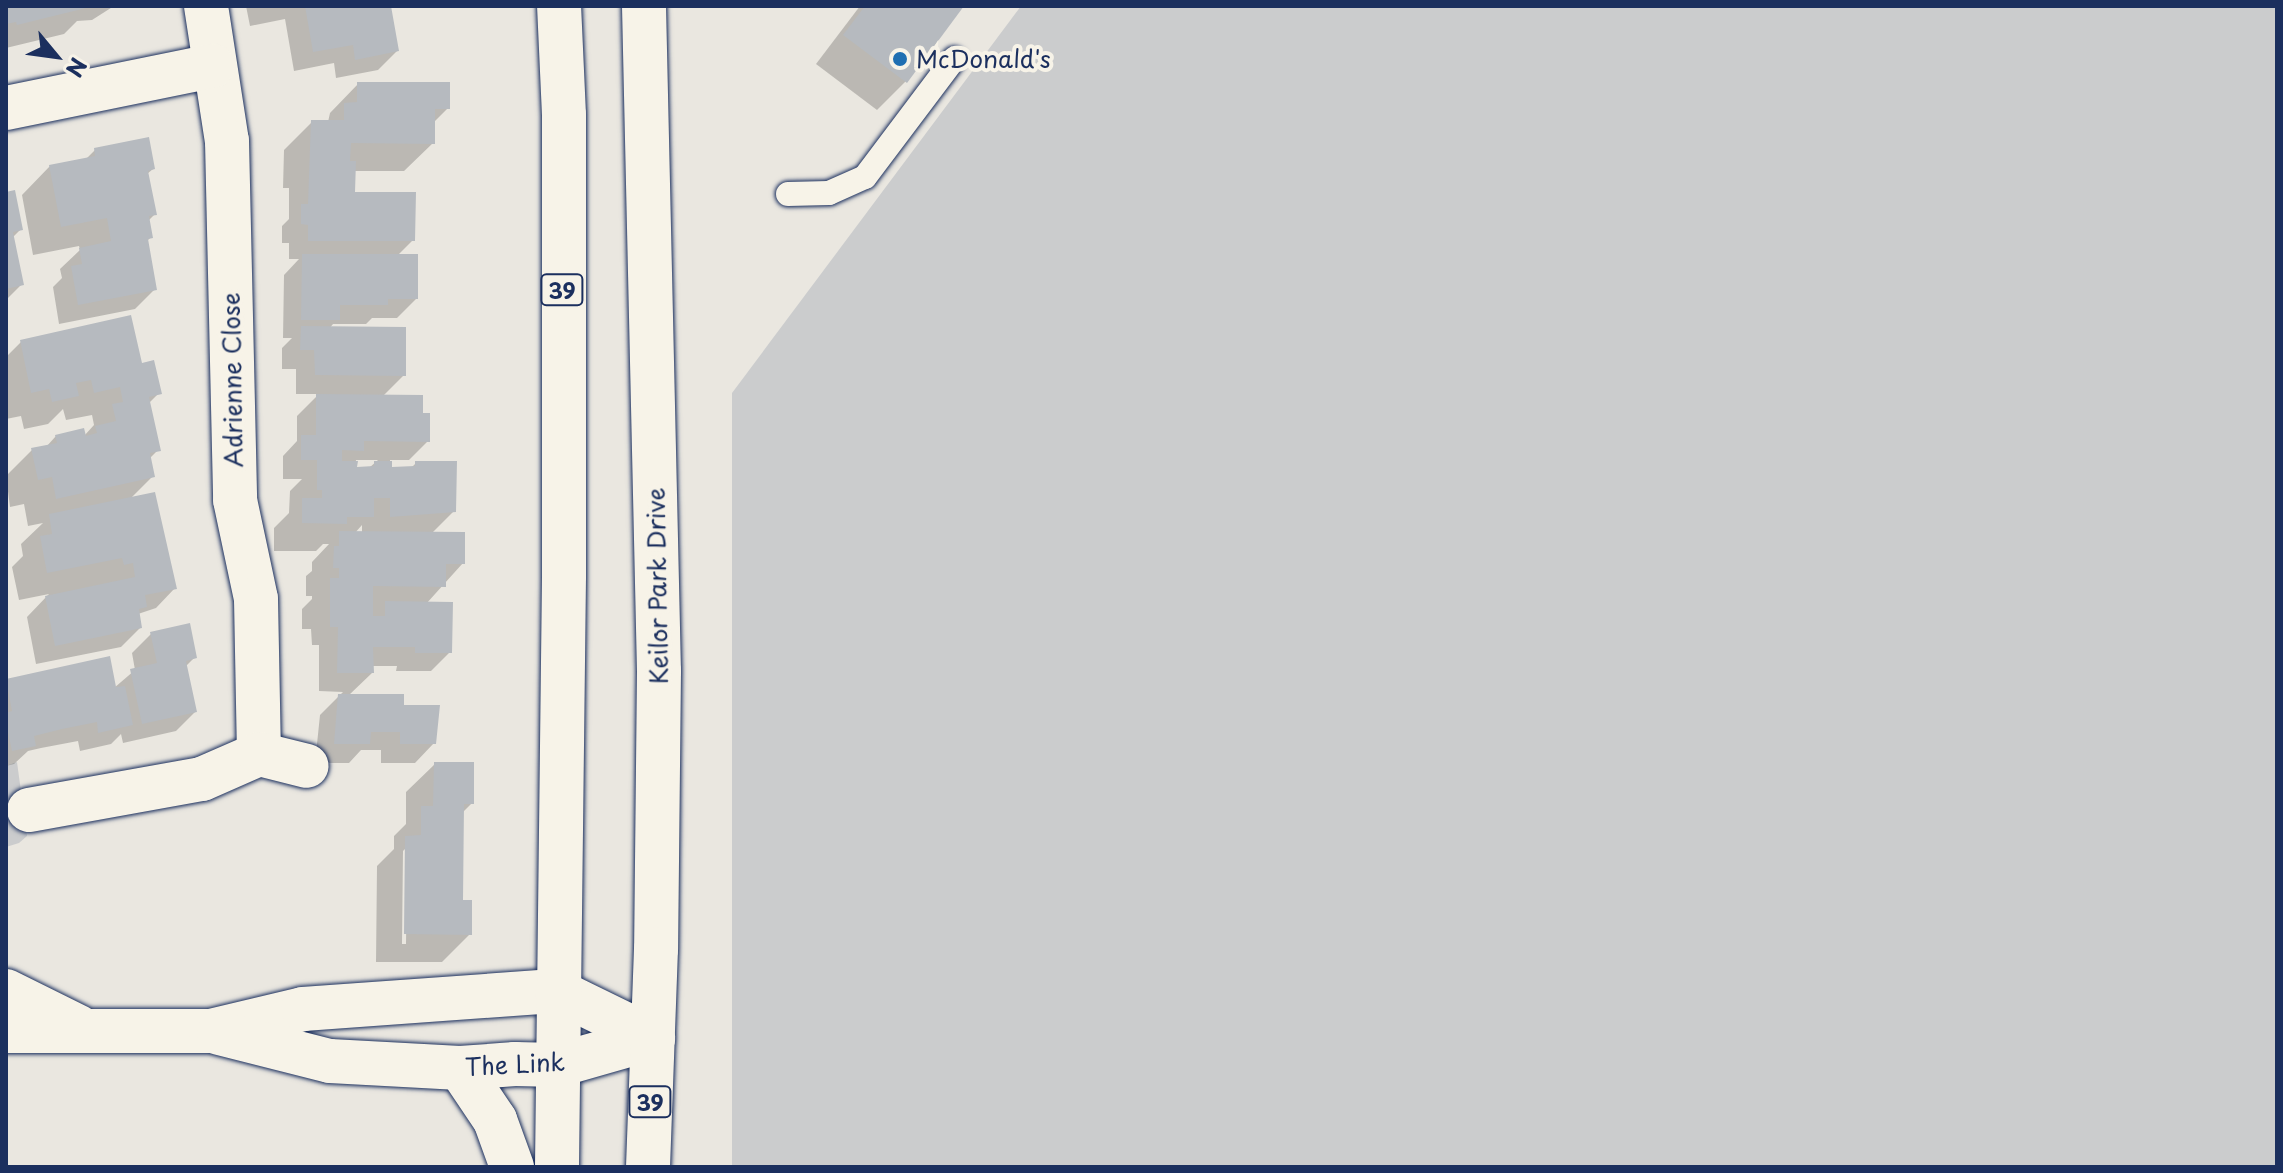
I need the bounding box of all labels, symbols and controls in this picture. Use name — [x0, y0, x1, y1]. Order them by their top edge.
north arrow — [16, 16, 96, 96]
place label: McDonald's — [916, 45, 1051, 73]
marker: McDonald's — [891, 50, 909, 68]
text: N — [59, 52, 96, 84]
road number: 39 — [540, 272, 584, 308]
street label: Adrienne Close — [216, 292, 248, 468]
street label: Keilor Park Drive — [641, 487, 673, 685]
street label: The Link — [464, 1047, 566, 1081]
road number: 39 — [628, 1084, 672, 1120]

